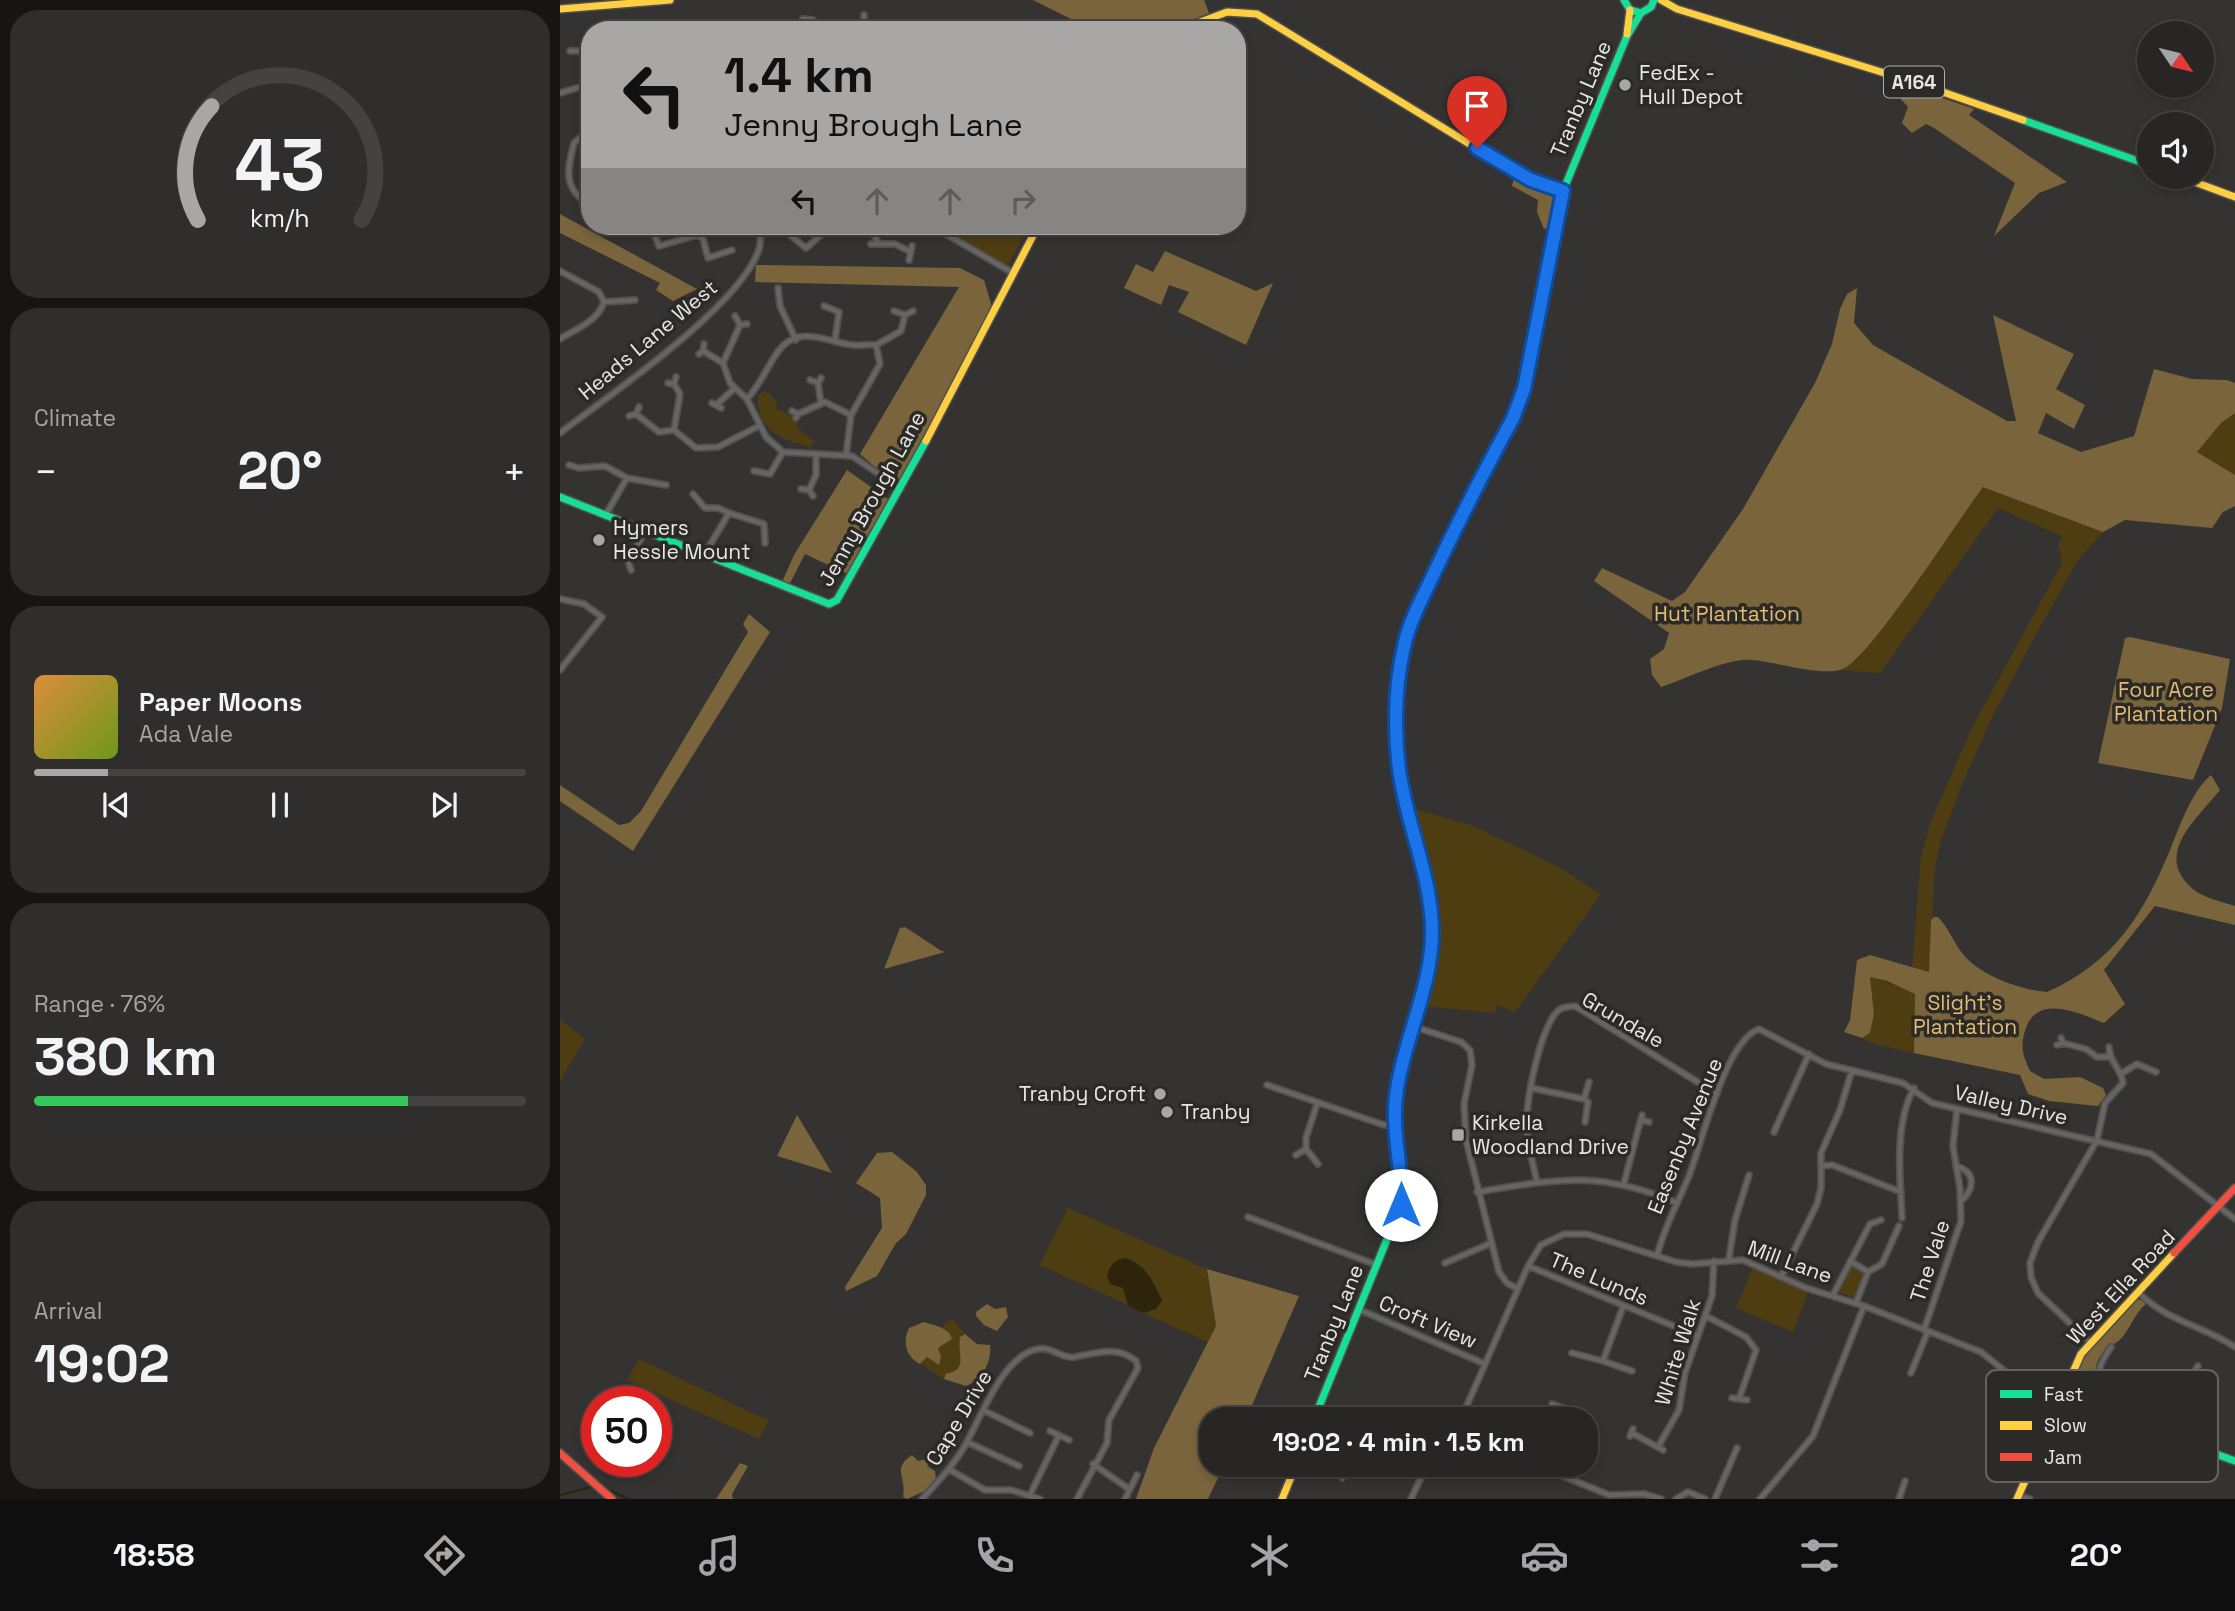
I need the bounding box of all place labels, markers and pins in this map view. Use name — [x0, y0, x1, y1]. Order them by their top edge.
place label: FedEx - Hull Depot — [1639, 59, 1743, 110]
pin — [1447, 76, 1507, 148]
marker: FedEx - Hull Depot — [1617, 77, 1633, 93]
place label: Hymers Hessle Mount — [613, 514, 751, 565]
marker: Hymers Hessle Mount — [591, 532, 607, 548]
place label: Tranby Croft — [1019, 1080, 1146, 1107]
marker: Tranby Croft — [1152, 1086, 1168, 1102]
place label: Tranby — [1181, 1098, 1251, 1125]
marker: Tranby — [1159, 1104, 1175, 1120]
place label: Kirkella Woodland Drive — [1472, 1109, 1629, 1160]
marker: Kirkella Woodland Drive — [1450, 1127, 1466, 1143]

